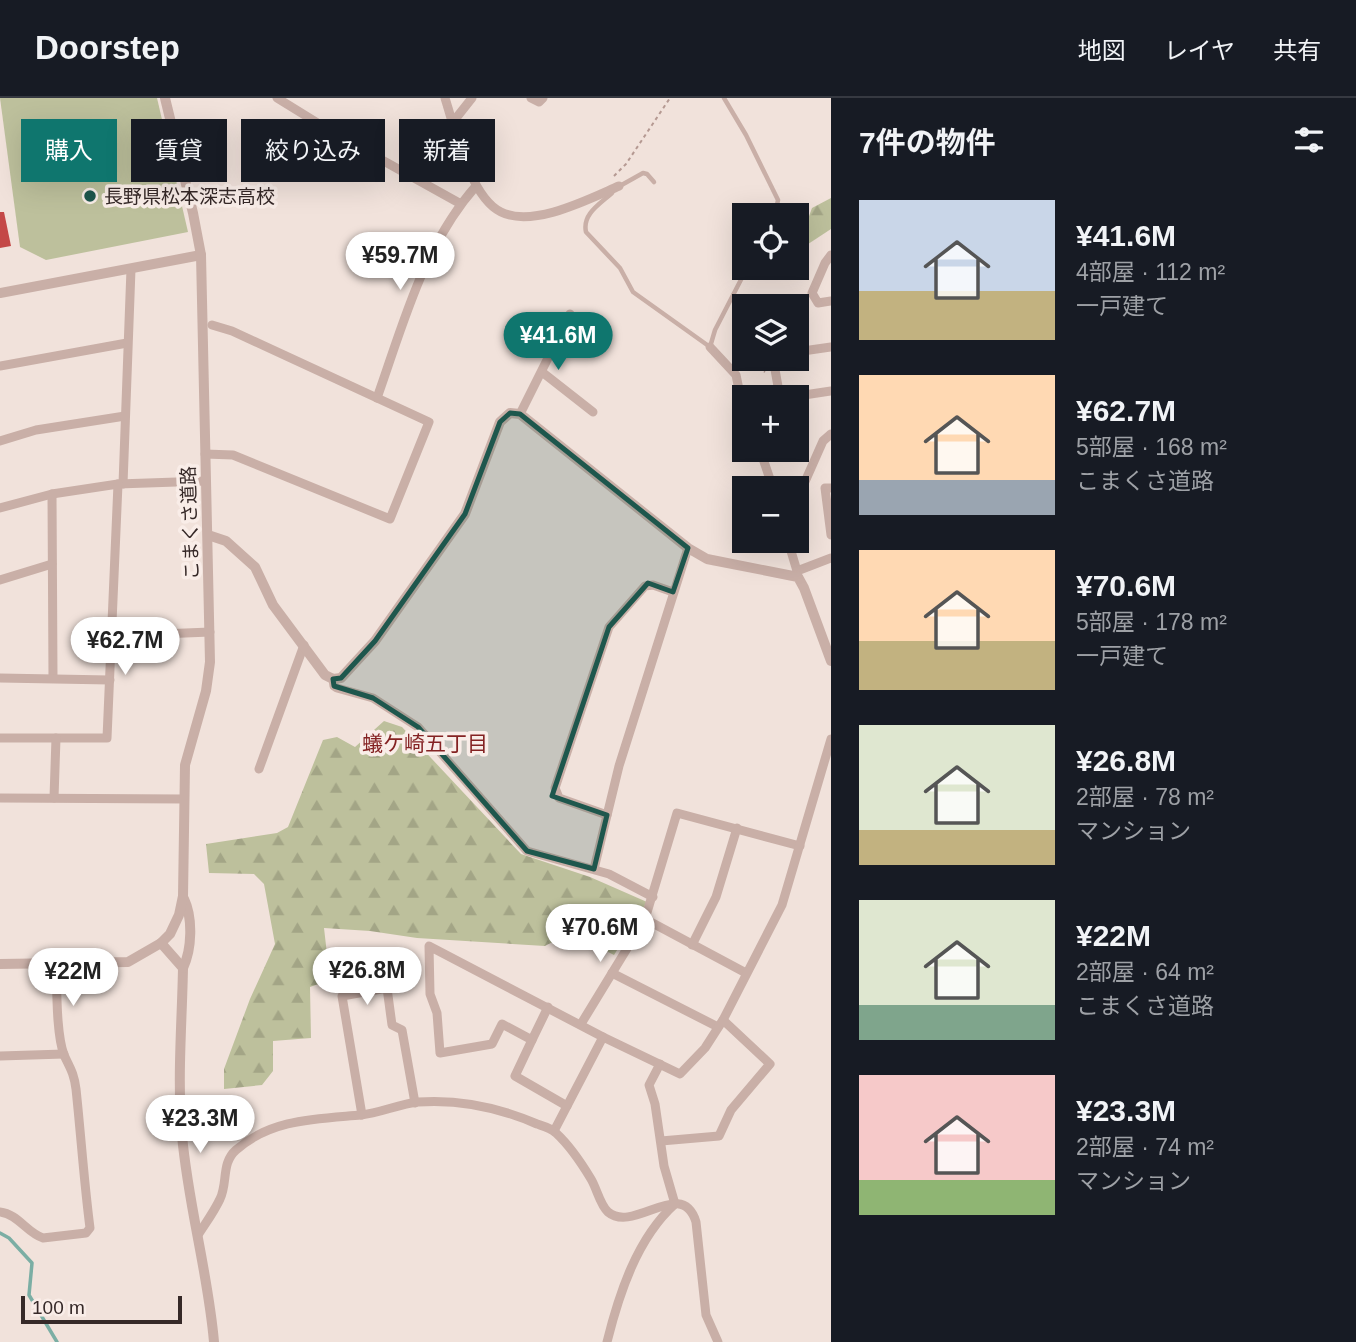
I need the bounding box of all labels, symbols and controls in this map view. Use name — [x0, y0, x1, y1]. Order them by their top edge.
text: Doorstep — [35, 29, 180, 66]
text: 地図 — [1078, 37, 1126, 64]
text: レイヤ — [1164, 37, 1235, 64]
text: 共有 — [1273, 37, 1321, 64]
chip: 購入 — [21, 119, 117, 182]
chip: 賃貸 — [131, 119, 227, 182]
chip: 絞り込み — [241, 119, 385, 182]
chip: 新着 — [399, 119, 495, 182]
icon: filters — [1290, 121, 1328, 159]
text: 7件の物件 — [859, 126, 996, 159]
place label: 長野県松本深志高校 — [104, 186, 275, 207]
marker: 長野県松本深志高校 — [82, 188, 98, 204]
map controls — [732, 203, 809, 553]
button: locate — [732, 203, 809, 280]
text: ¥41.6M — [1076, 219, 1176, 252]
icon: home — [915, 228, 999, 312]
pin: ¥59.7M — [343, 232, 457, 292]
text: ¥59.7M — [362, 242, 438, 268]
text: 4部屋 · 112 m² — [1076, 259, 1225, 285]
text: 一戸建て — [1076, 293, 1168, 319]
button: layers — [732, 294, 809, 371]
pin: ¥41.6M — [501, 313, 615, 372]
text: ¥41.6M — [520, 322, 596, 348]
button: + — [732, 385, 809, 462]
text: ¥62.7M — [1076, 394, 1176, 427]
icon: home — [915, 403, 999, 487]
text: 5部屋 · 168 m² — [1076, 434, 1227, 460]
street label: こまくさ道路 — [178, 466, 202, 580]
text: こまくさ道路 — [1076, 468, 1214, 494]
button: − — [732, 476, 809, 553]
text: ¥70.6M — [1076, 569, 1176, 602]
icon: home — [915, 578, 999, 662]
text: 5部屋 · 178 m² — [1076, 609, 1227, 635]
pin: ¥62.7M — [68, 618, 182, 677]
text: ¥62.7M — [87, 627, 163, 653]
text: 一戸建て — [1076, 643, 1168, 669]
district label: 蟻ケ崎五丁目 — [362, 732, 488, 755]
text: ¥26.8M — [1076, 744, 1176, 777]
icon: home — [915, 753, 999, 837]
text: 2部屋 · 78 m² — [1076, 784, 1214, 810]
text: マンション — [1076, 818, 1191, 844]
pin: ¥70.6M — [543, 904, 657, 964]
text: ¥70.6M — [562, 914, 638, 940]
text: ¥22M — [1076, 919, 1151, 952]
icon: home — [915, 928, 999, 1012]
pin: ¥22M — [32, 948, 114, 1008]
pin: ¥26.8M — [310, 948, 424, 1007]
text: ¥26.8M — [329, 957, 405, 983]
text: ¥22M — [44, 958, 102, 984]
text: 2部屋 · 64 m² — [1076, 959, 1214, 985]
text: こまくさ道路 — [1076, 993, 1214, 1019]
text: ¥23.3M — [1076, 1094, 1176, 1127]
pin: ¥23.3M — [143, 1096, 257, 1155]
icon: home — [915, 1103, 999, 1187]
text: ¥23.3M — [162, 1105, 238, 1131]
text: 2部屋 · 74 m² — [1076, 1134, 1214, 1160]
text: マンション — [1076, 1168, 1191, 1194]
scale bar — [21, 1293, 182, 1325]
text: 100 m — [32, 1297, 85, 1318]

